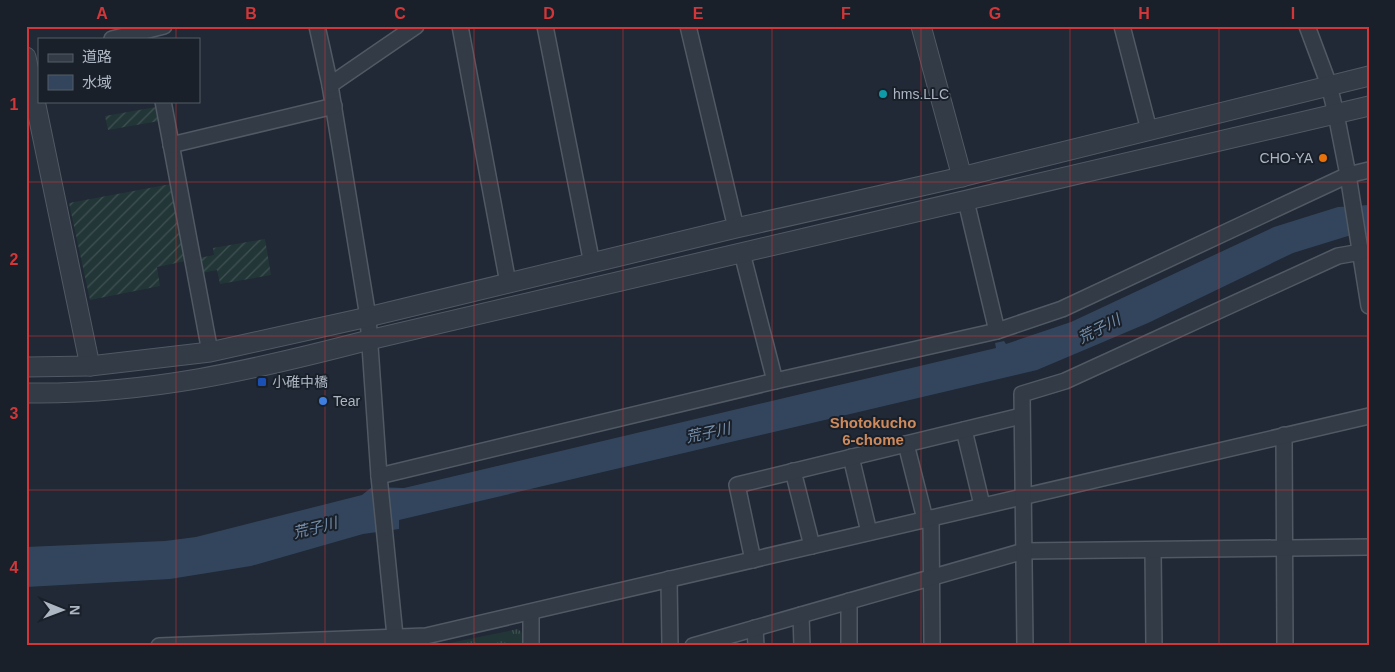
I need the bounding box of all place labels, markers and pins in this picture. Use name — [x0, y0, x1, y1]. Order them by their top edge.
place label: hms.LLC — [893, 86, 949, 102]
marker: hms.LLC — [877, 88, 889, 100]
place label: CHO-YA — [1260, 150, 1314, 166]
marker: CHO-YA — [1317, 152, 1329, 164]
place label: 小碓中橋 — [272, 374, 328, 390]
marker: 小碓中橋 — [256, 376, 268, 388]
place label: Tear — [333, 393, 361, 409]
marker: Tear — [317, 395, 329, 407]

